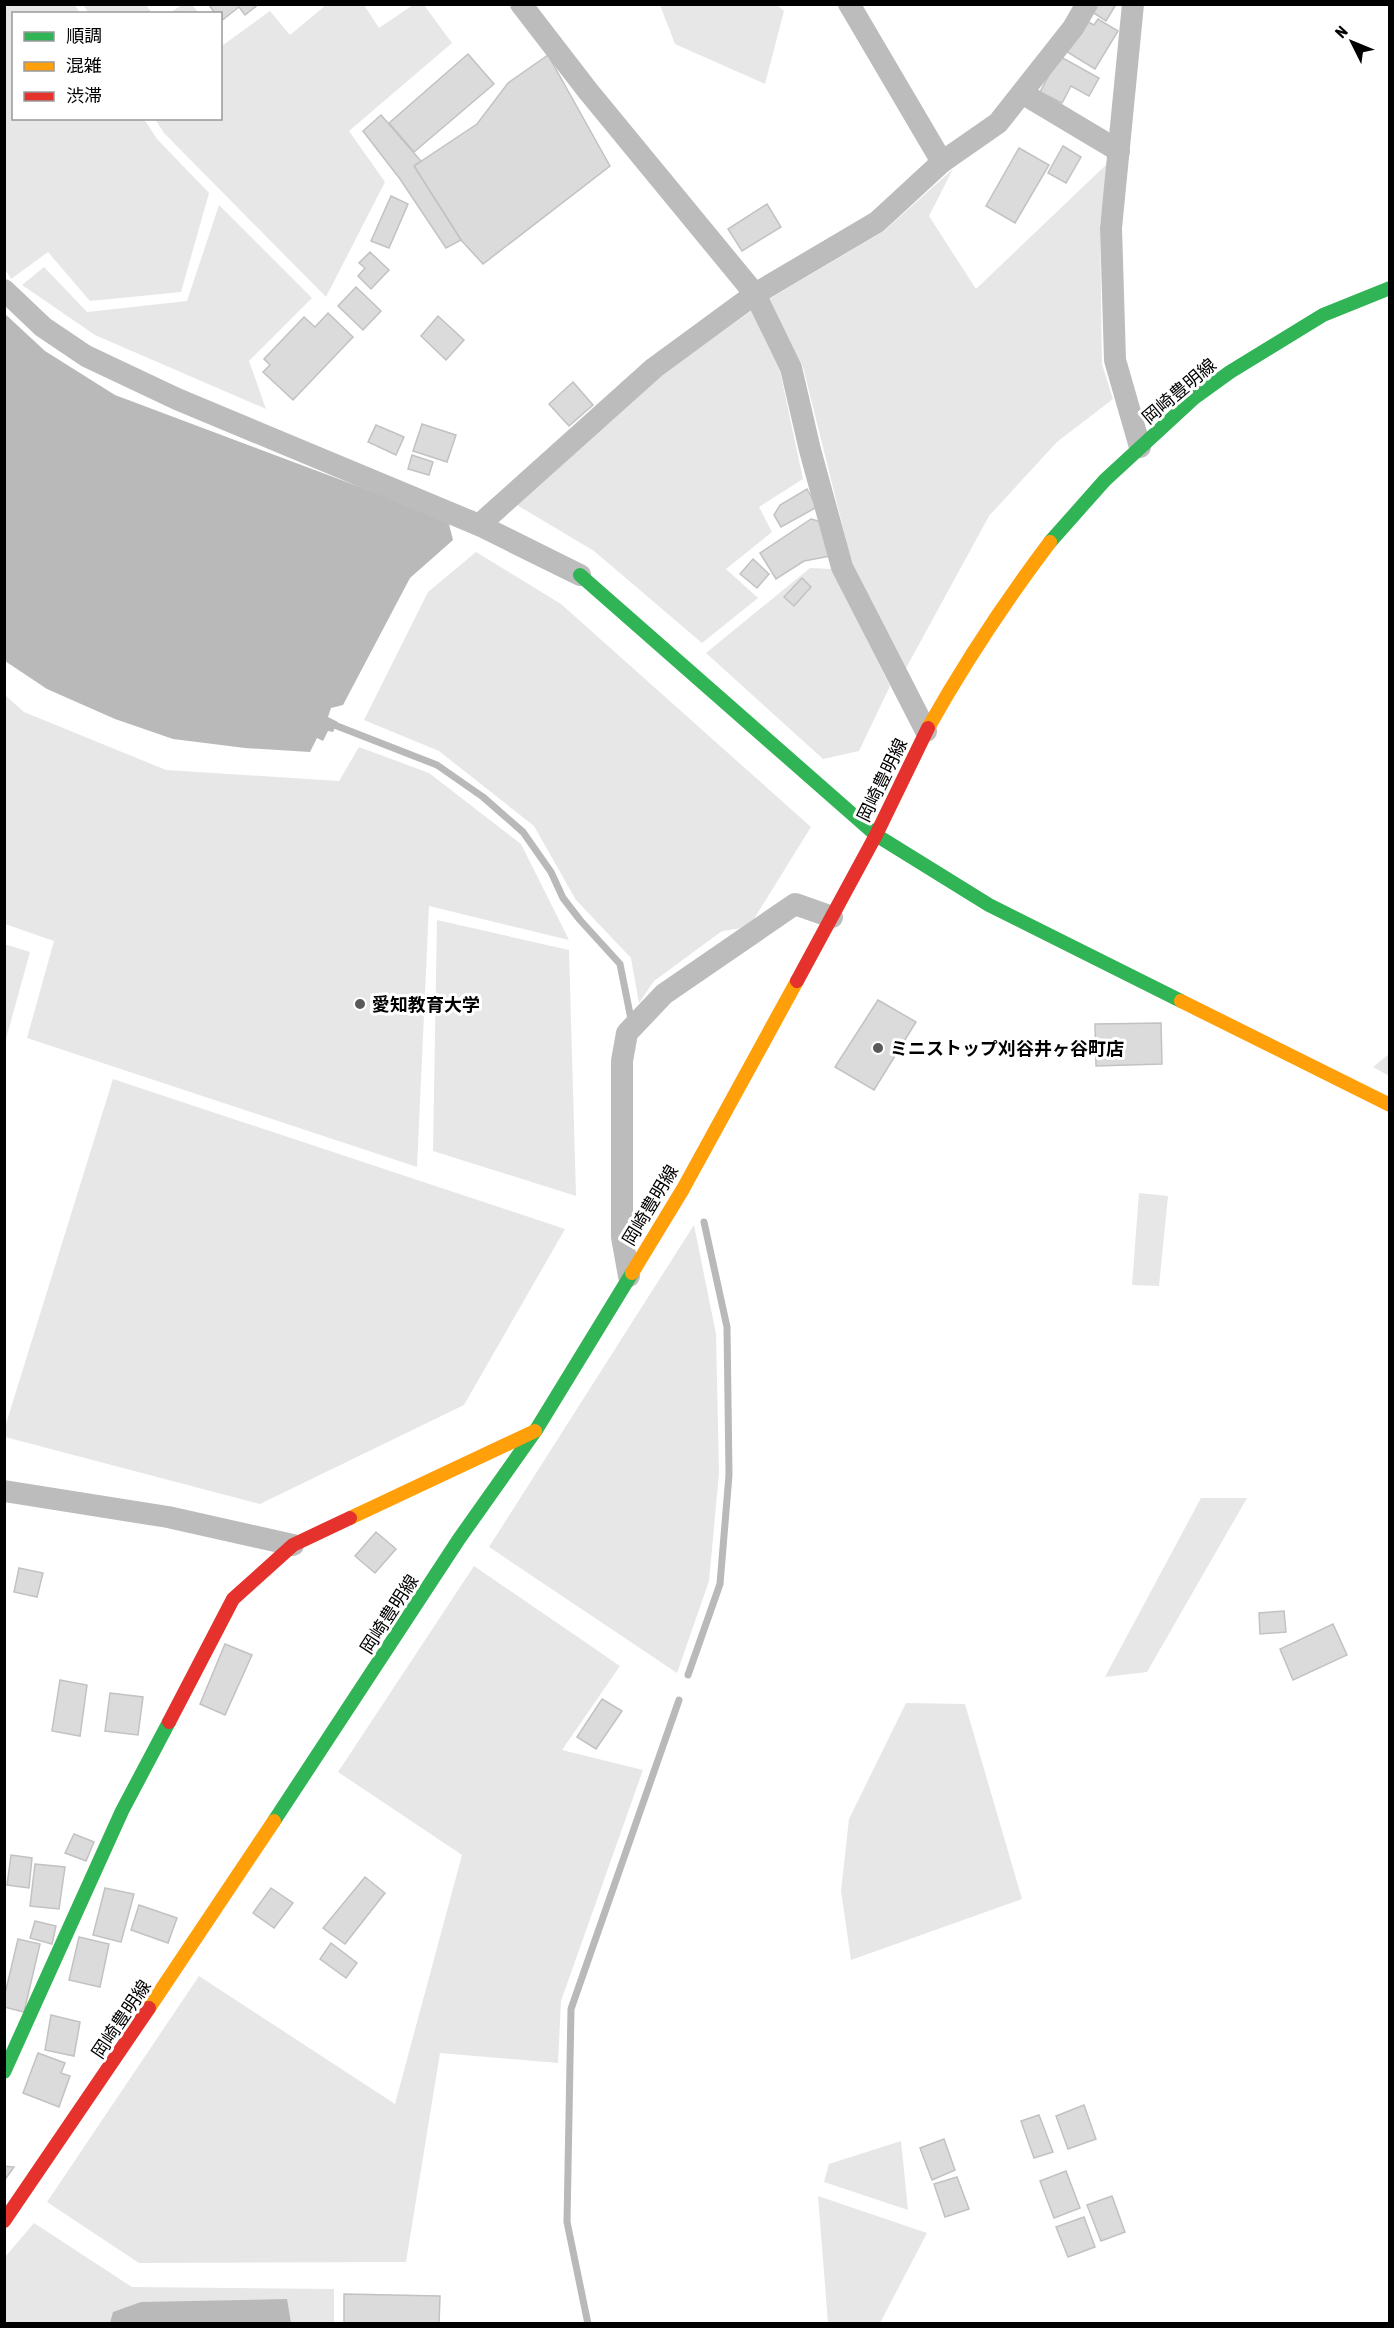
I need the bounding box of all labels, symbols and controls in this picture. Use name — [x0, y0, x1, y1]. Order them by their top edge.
legend — [12, 12, 222, 120]
north arrow — [1322, 12, 1382, 72]
text: N — [1331, 22, 1351, 41]
text: 順調 — [66, 25, 102, 46]
text: 混雑 — [66, 55, 102, 76]
text: 渋滞 — [66, 85, 102, 106]
street label: 岡崎豊明線 — [1138, 354, 1220, 428]
street label: 岡崎豊明線 — [853, 735, 911, 825]
place label: 愛知教育大学 — [372, 994, 480, 1015]
marker: 愛知教育大学 — [353, 997, 367, 1011]
place label: ミニストップ刈谷井ヶ谷町店 — [890, 1038, 1124, 1059]
marker: ミニストップ刈谷井ヶ谷町店 — [871, 1041, 885, 1055]
street label: 岡崎豊明線 — [618, 1161, 682, 1249]
street label: 岡崎豊明線 — [356, 1571, 422, 1657]
street label: 岡崎豊明線 — [87, 1976, 155, 2062]

